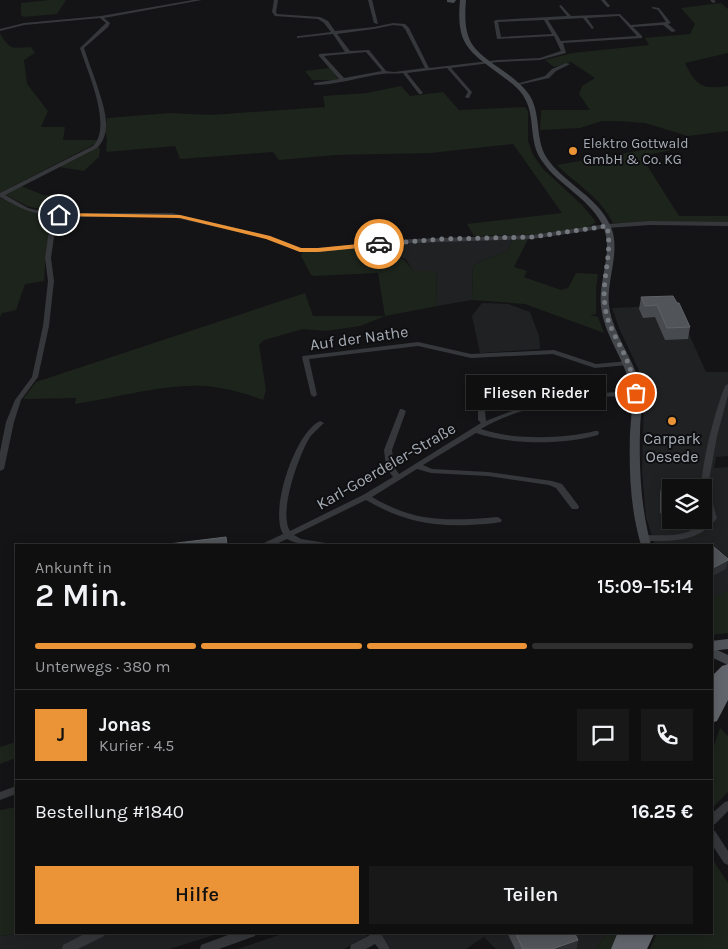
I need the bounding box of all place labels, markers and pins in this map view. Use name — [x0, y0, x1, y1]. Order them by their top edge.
place label: Elektro Gottwald GmbH & Co. KG — [583, 135, 688, 168]
marker: Elektro Gottwald GmbH & Co. KG — [567, 145, 579, 157]
pin — [38, 194, 80, 236]
pin — [615, 372, 657, 414]
callout: Fliesen Rieder — [466, 376, 606, 410]
marker: Carpark Oesede — [666, 415, 678, 427]
place label: Carpark Oesede — [643, 429, 701, 466]

